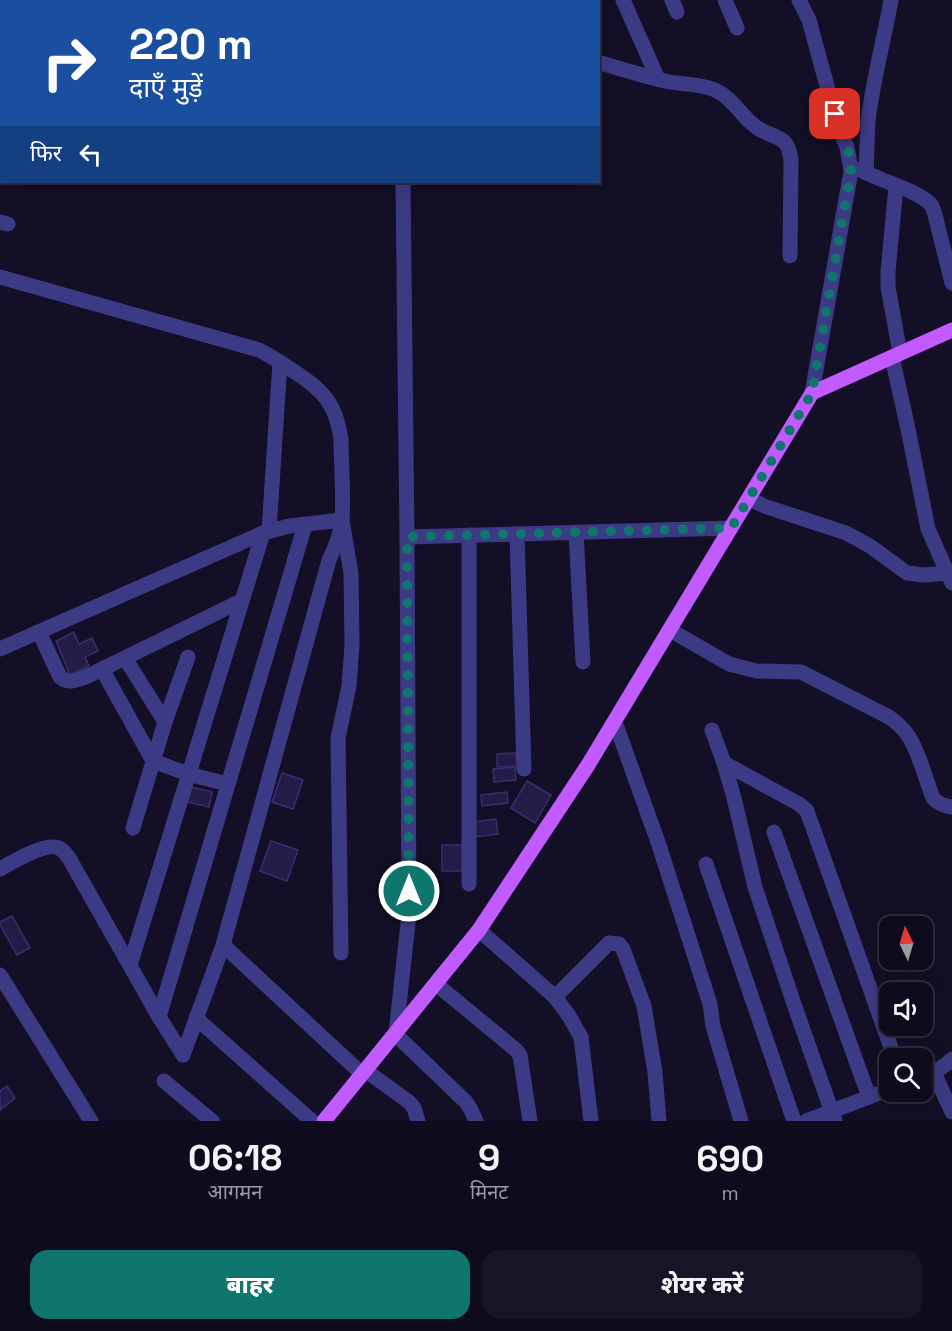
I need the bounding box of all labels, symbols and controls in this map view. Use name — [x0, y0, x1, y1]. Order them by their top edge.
text: 220 m — [129, 18, 253, 71]
icon: right — [30, 24, 108, 102]
text: दाएँ मुड़ें — [129, 70, 203, 105]
pin — [809, 88, 860, 139]
icon: arrive — [818, 97, 851, 130]
icon: left — [74, 138, 107, 171]
text: फिर — [30, 139, 62, 167]
position arrow — [377, 859, 441, 923]
north arrow — [879, 916, 933, 970]
map controls — [879, 916, 933, 1102]
button: sound — [879, 982, 933, 1036]
button: search — [879, 1048, 933, 1102]
text: 06:18 — [188, 1135, 282, 1181]
text: 9 — [478, 1135, 500, 1181]
text: 690 — [696, 1136, 764, 1182]
text: आगमन — [208, 1179, 262, 1205]
text: मिनट — [470, 1179, 508, 1205]
text: m — [722, 1180, 739, 1206]
button: बाहर — [30, 1250, 470, 1319]
button: शेयर करें — [482, 1250, 922, 1319]

